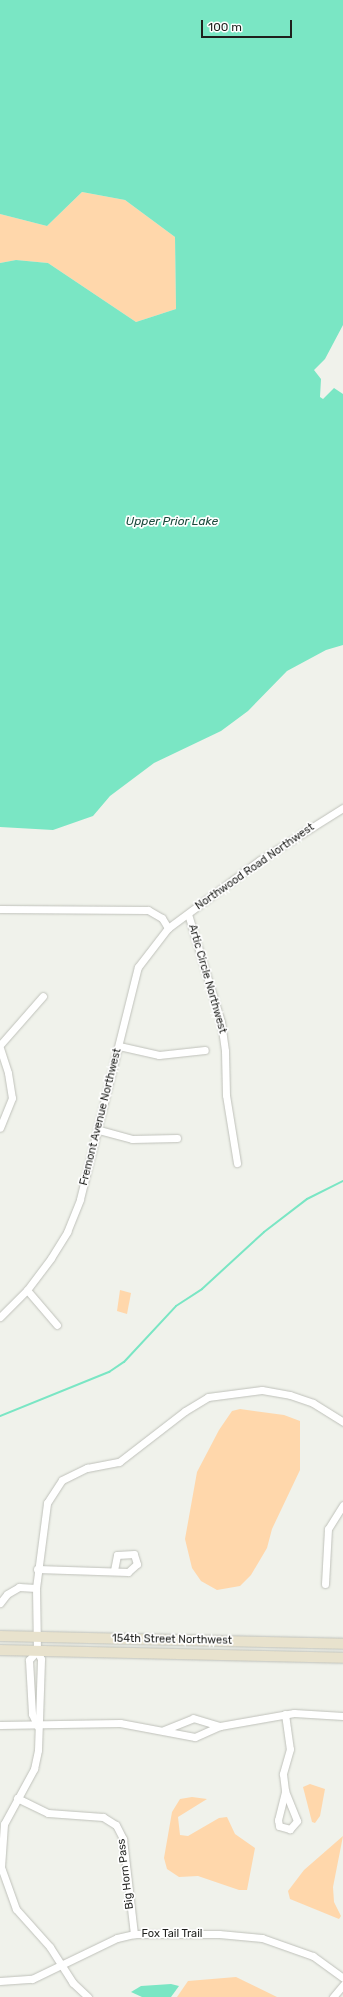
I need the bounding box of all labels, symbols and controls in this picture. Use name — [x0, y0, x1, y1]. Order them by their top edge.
scale bar — [203, 12, 294, 38]
text: 100 m — [208, 20, 242, 34]
water label: Upper Prior Lake — [126, 515, 218, 529]
street label: Northwood Road Northwest — [193, 821, 317, 913]
street label: Artic Circle Northwest — [185, 923, 229, 1035]
street label: Fremont Avenue Northwest — [78, 1047, 124, 1187]
street label: 154th Street Northwest — [112, 1632, 232, 1648]
street label: Big Horn Pass — [115, 1838, 137, 1910]
street label: Fox Tail Trail — [141, 1927, 203, 1941]

